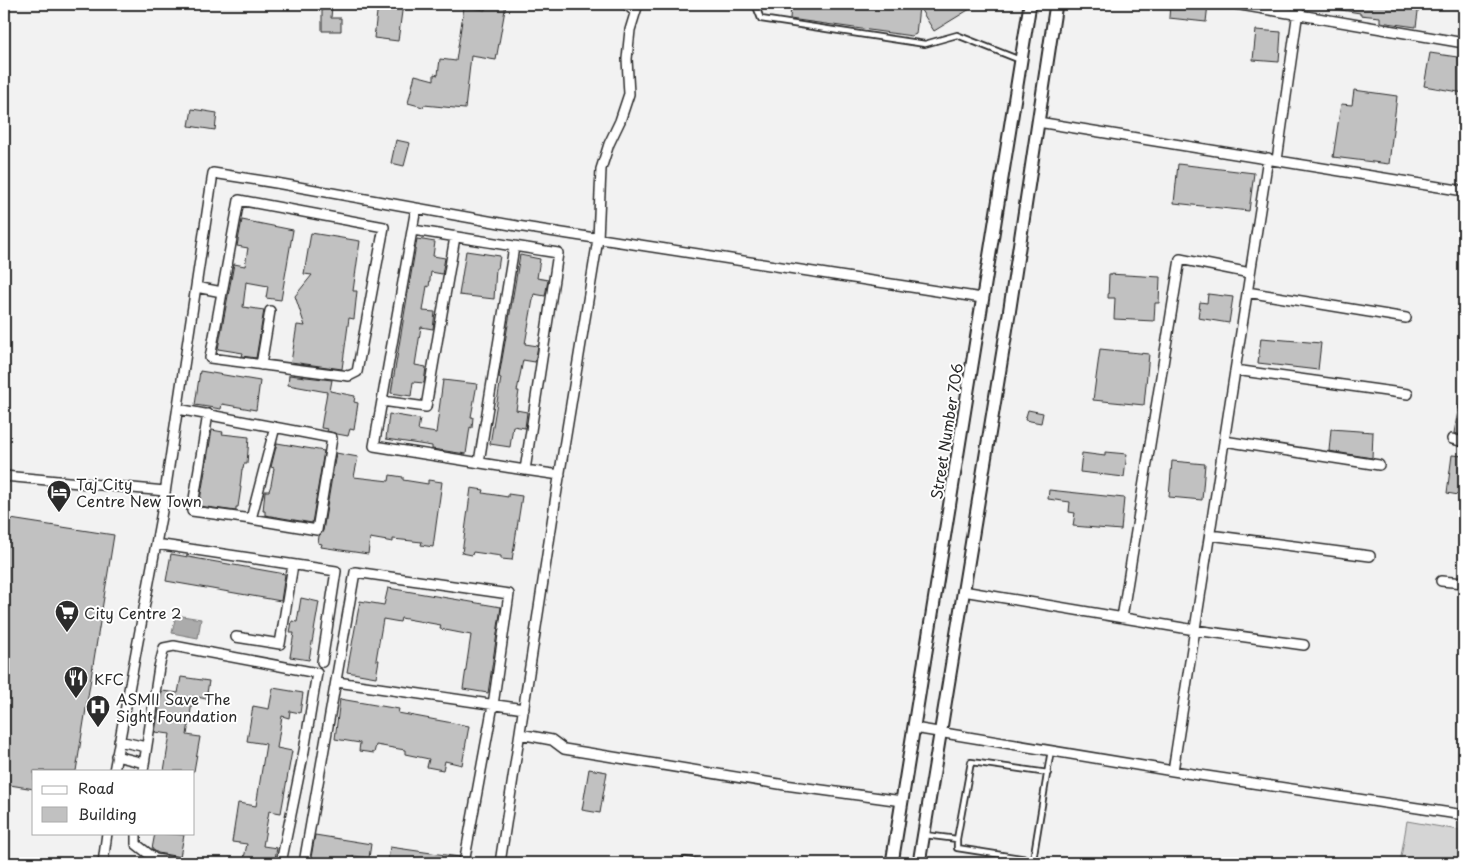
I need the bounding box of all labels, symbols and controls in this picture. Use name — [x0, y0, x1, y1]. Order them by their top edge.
street label: Street Number 706 — [924, 361, 968, 501]
place label: Taj City Centre New Town — [76, 472, 202, 512]
hotel icon: Taj City Centre New Town — [46, 479, 72, 513]
supermarket icon: City Centre 2 — [54, 599, 80, 633]
place label: City Centre 2 — [84, 601, 182, 624]
restaurant icon: KFC — [63, 665, 89, 699]
place label: KFC — [94, 667, 124, 690]
place label: ASMII Save The Sight Foundation — [116, 687, 237, 727]
hospital icon: ASMII Save The Sight Foundation — [85, 694, 111, 728]
legend — [32, 770, 195, 834]
text: Road — [78, 776, 114, 799]
text: Building — [78, 802, 137, 825]

